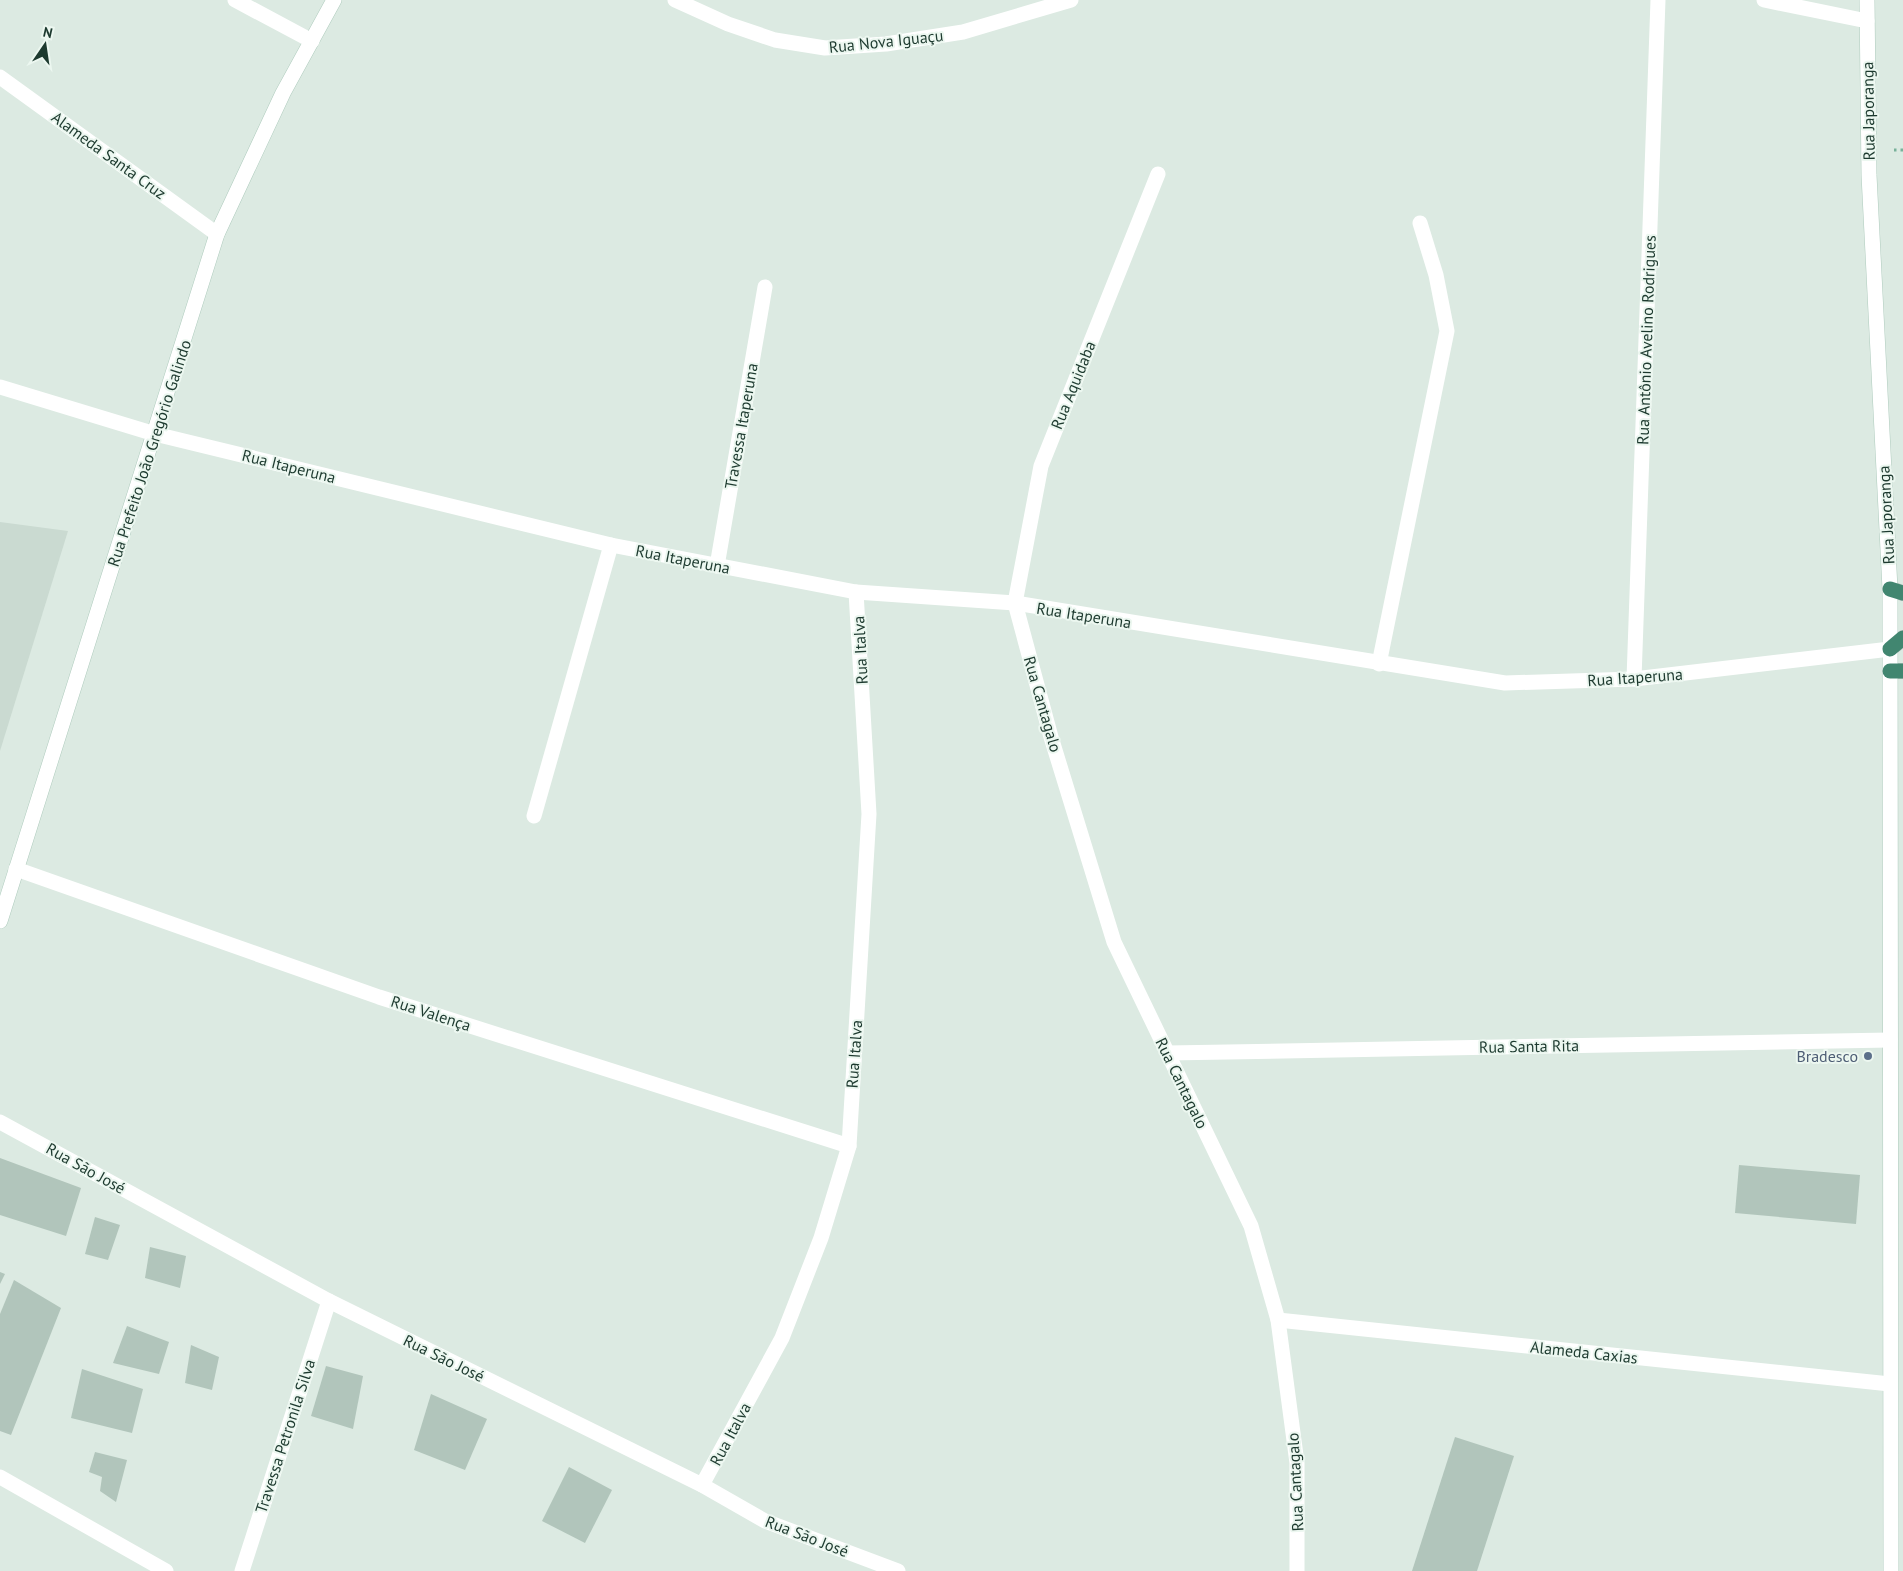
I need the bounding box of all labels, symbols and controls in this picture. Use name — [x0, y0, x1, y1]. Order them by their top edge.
north arrow — [20, 20, 70, 70]
text: N — [41, 23, 54, 42]
street label: Rua Nova Iguaçu — [828, 25, 944, 57]
street label: Rua Japoranga — [1857, 61, 1879, 161]
street label: Alameda Santa Cruz — [48, 107, 170, 203]
street label: Rua Antônio Avelino Rodrigues — [1632, 235, 1660, 445]
street label: Rua Prefeito João Gregório Galindo — [103, 337, 195, 569]
street label: Rua Aquidaba — [1046, 338, 1100, 432]
street label: Travessa Itaperuna — [720, 361, 762, 491]
street label: Rua Itaperuna — [240, 445, 338, 487]
street label: Rua Japoranga — [1873, 465, 1899, 565]
street label: Rua Itaperuna — [634, 540, 732, 578]
street label: Rua Itaperuna — [1035, 598, 1133, 632]
street label: Rua Italva — [848, 615, 872, 685]
street label: Rua Cantagalo — [1020, 654, 1066, 754]
street label: Rua Itaperuna — [1587, 664, 1683, 690]
street label: Rua Valença — [389, 991, 473, 1035]
street label: Rua Italva — [842, 1019, 866, 1089]
street label: Rua Cantagalo — [1151, 1034, 1213, 1132]
street label: Rua Santa Rita — [1479, 1035, 1579, 1057]
place label: Bradesco — [1796, 1046, 1858, 1066]
marker: Bradesco — [1862, 1050, 1874, 1062]
street label: Rua São José — [43, 1138, 129, 1198]
street label: Rua São José — [400, 1330, 488, 1386]
street label: Alameda Caxias — [1529, 1336, 1639, 1368]
street label: Travessa Petronila Silva — [251, 1356, 319, 1516]
street label: Rua Italva — [705, 1399, 755, 1469]
street label: Rua Cantagalo — [1282, 1432, 1308, 1532]
street label: Rua São José — [763, 1511, 851, 1561]

